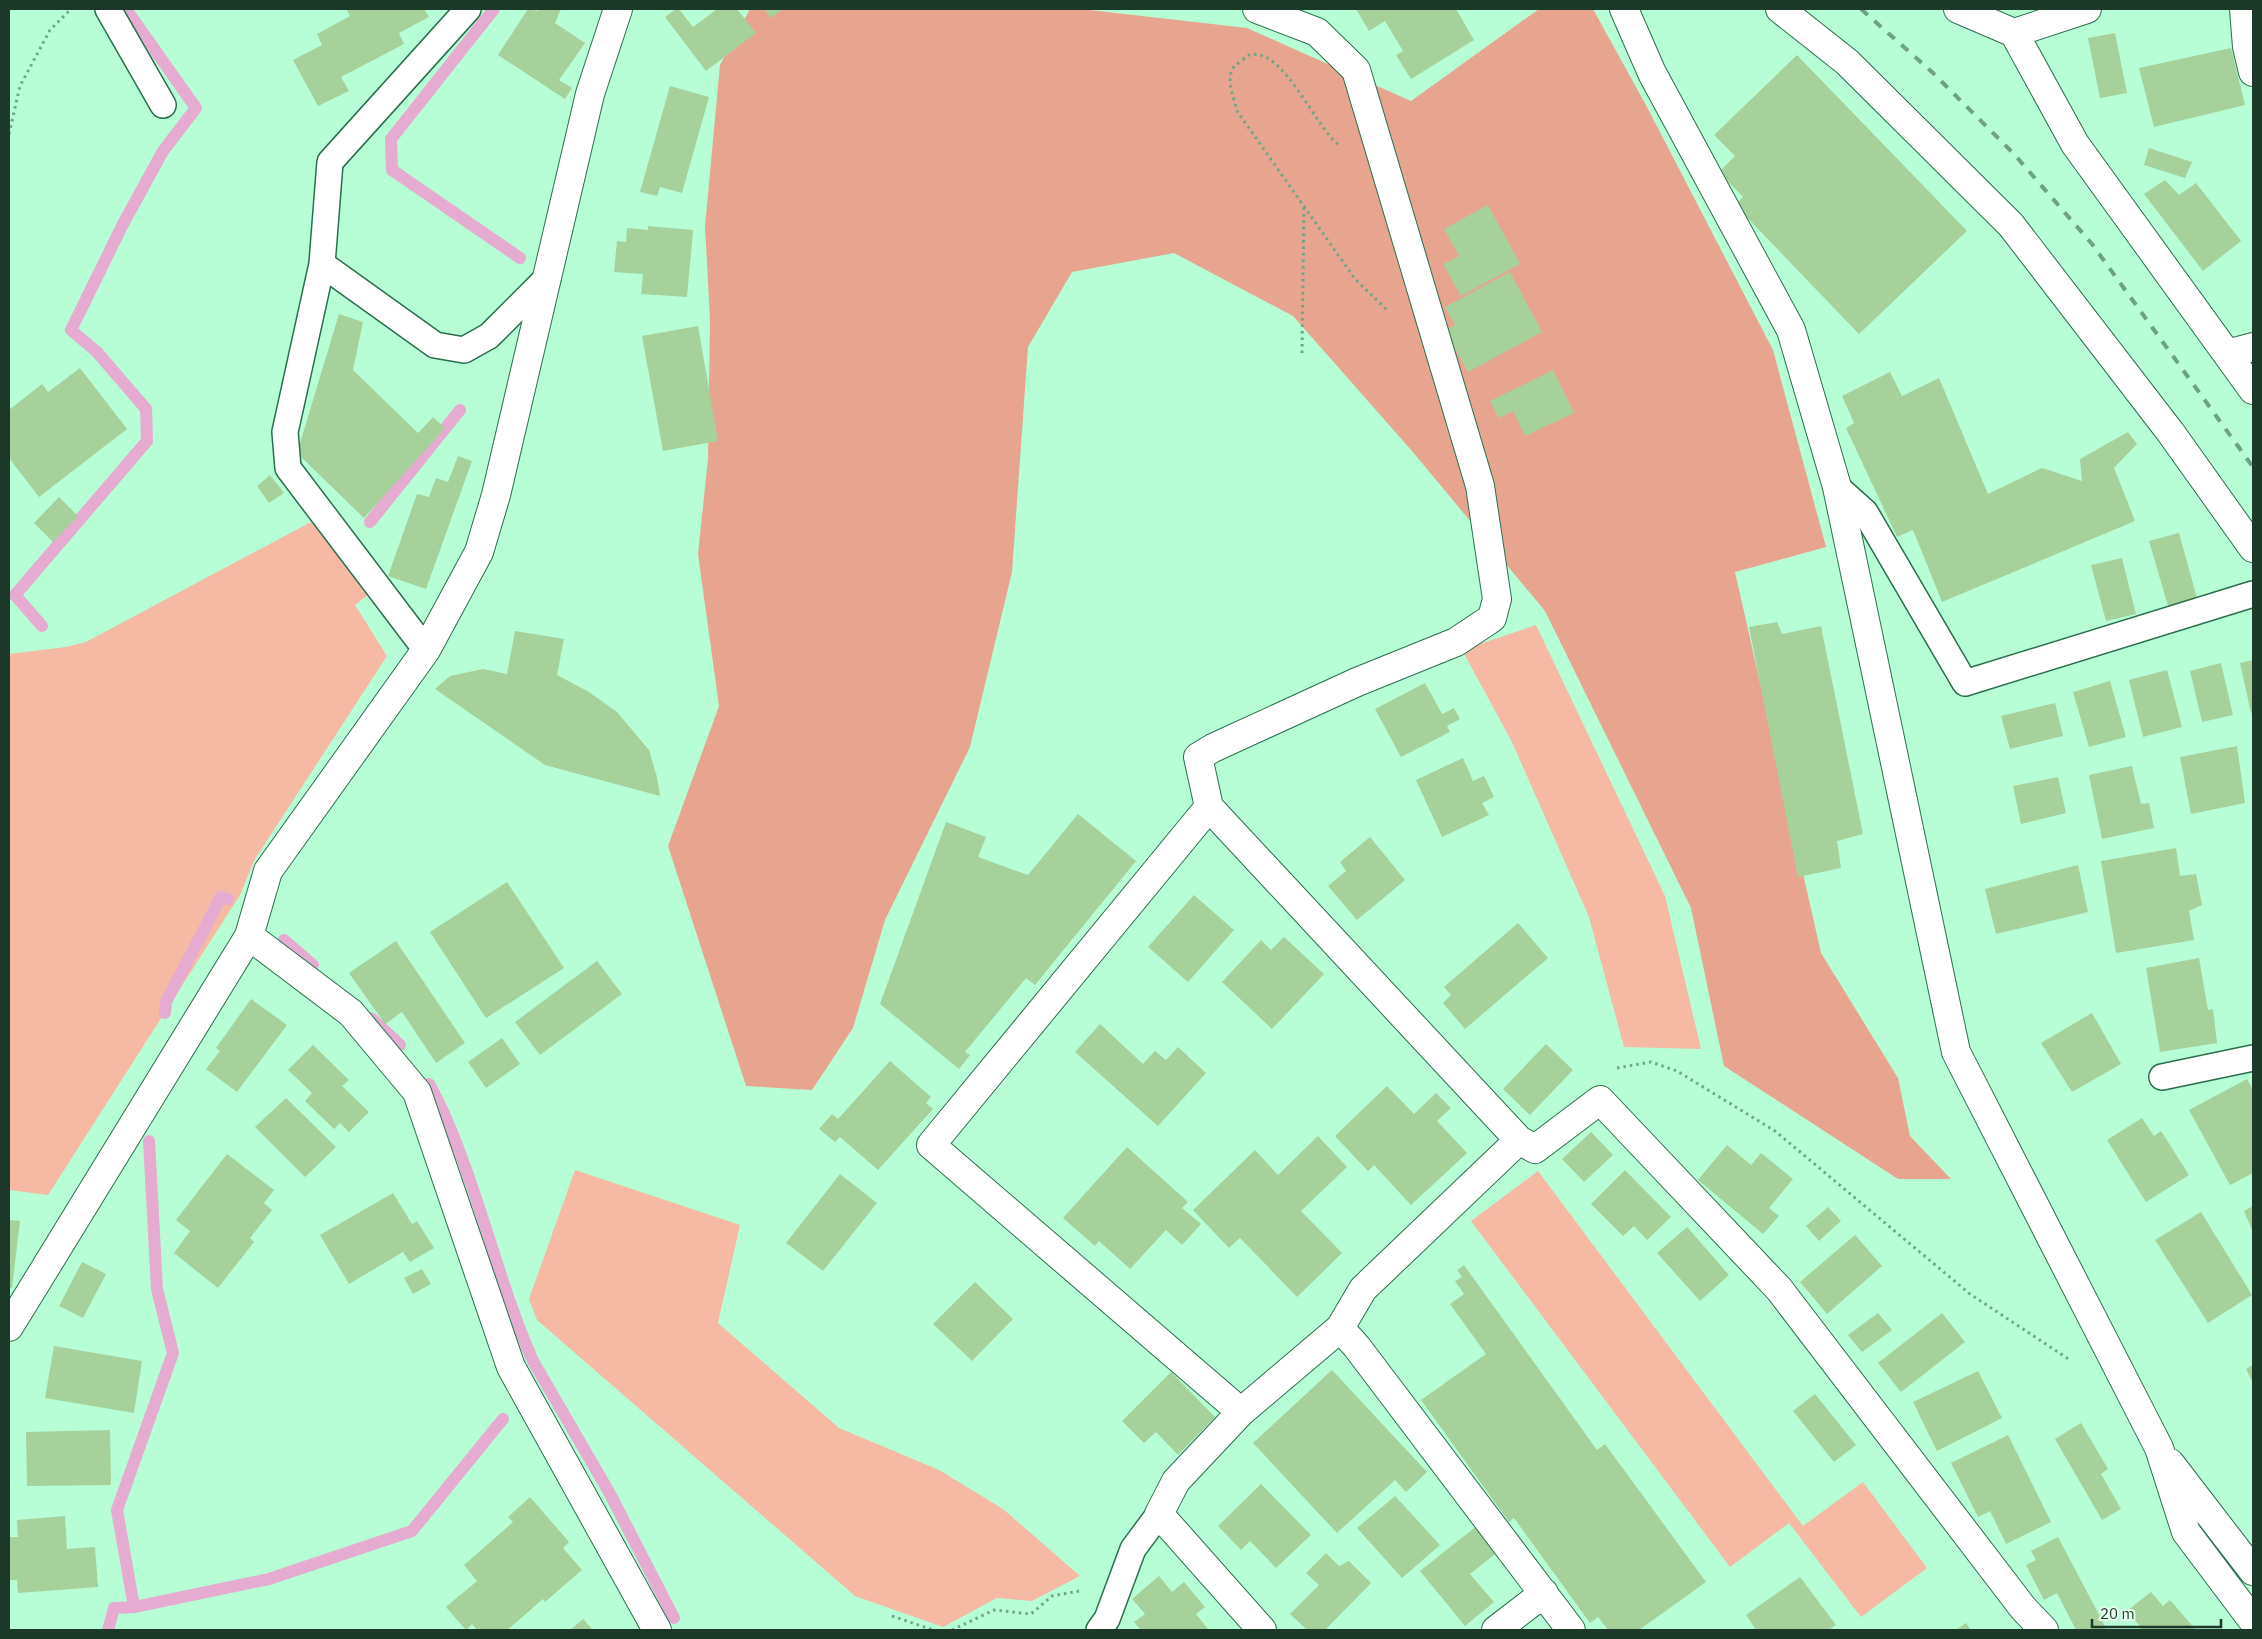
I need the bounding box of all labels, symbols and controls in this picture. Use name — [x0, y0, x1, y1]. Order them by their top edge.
scale bar — [2092, 1596, 2221, 1628]
text: 20 m — [2100, 1604, 2135, 1623]

